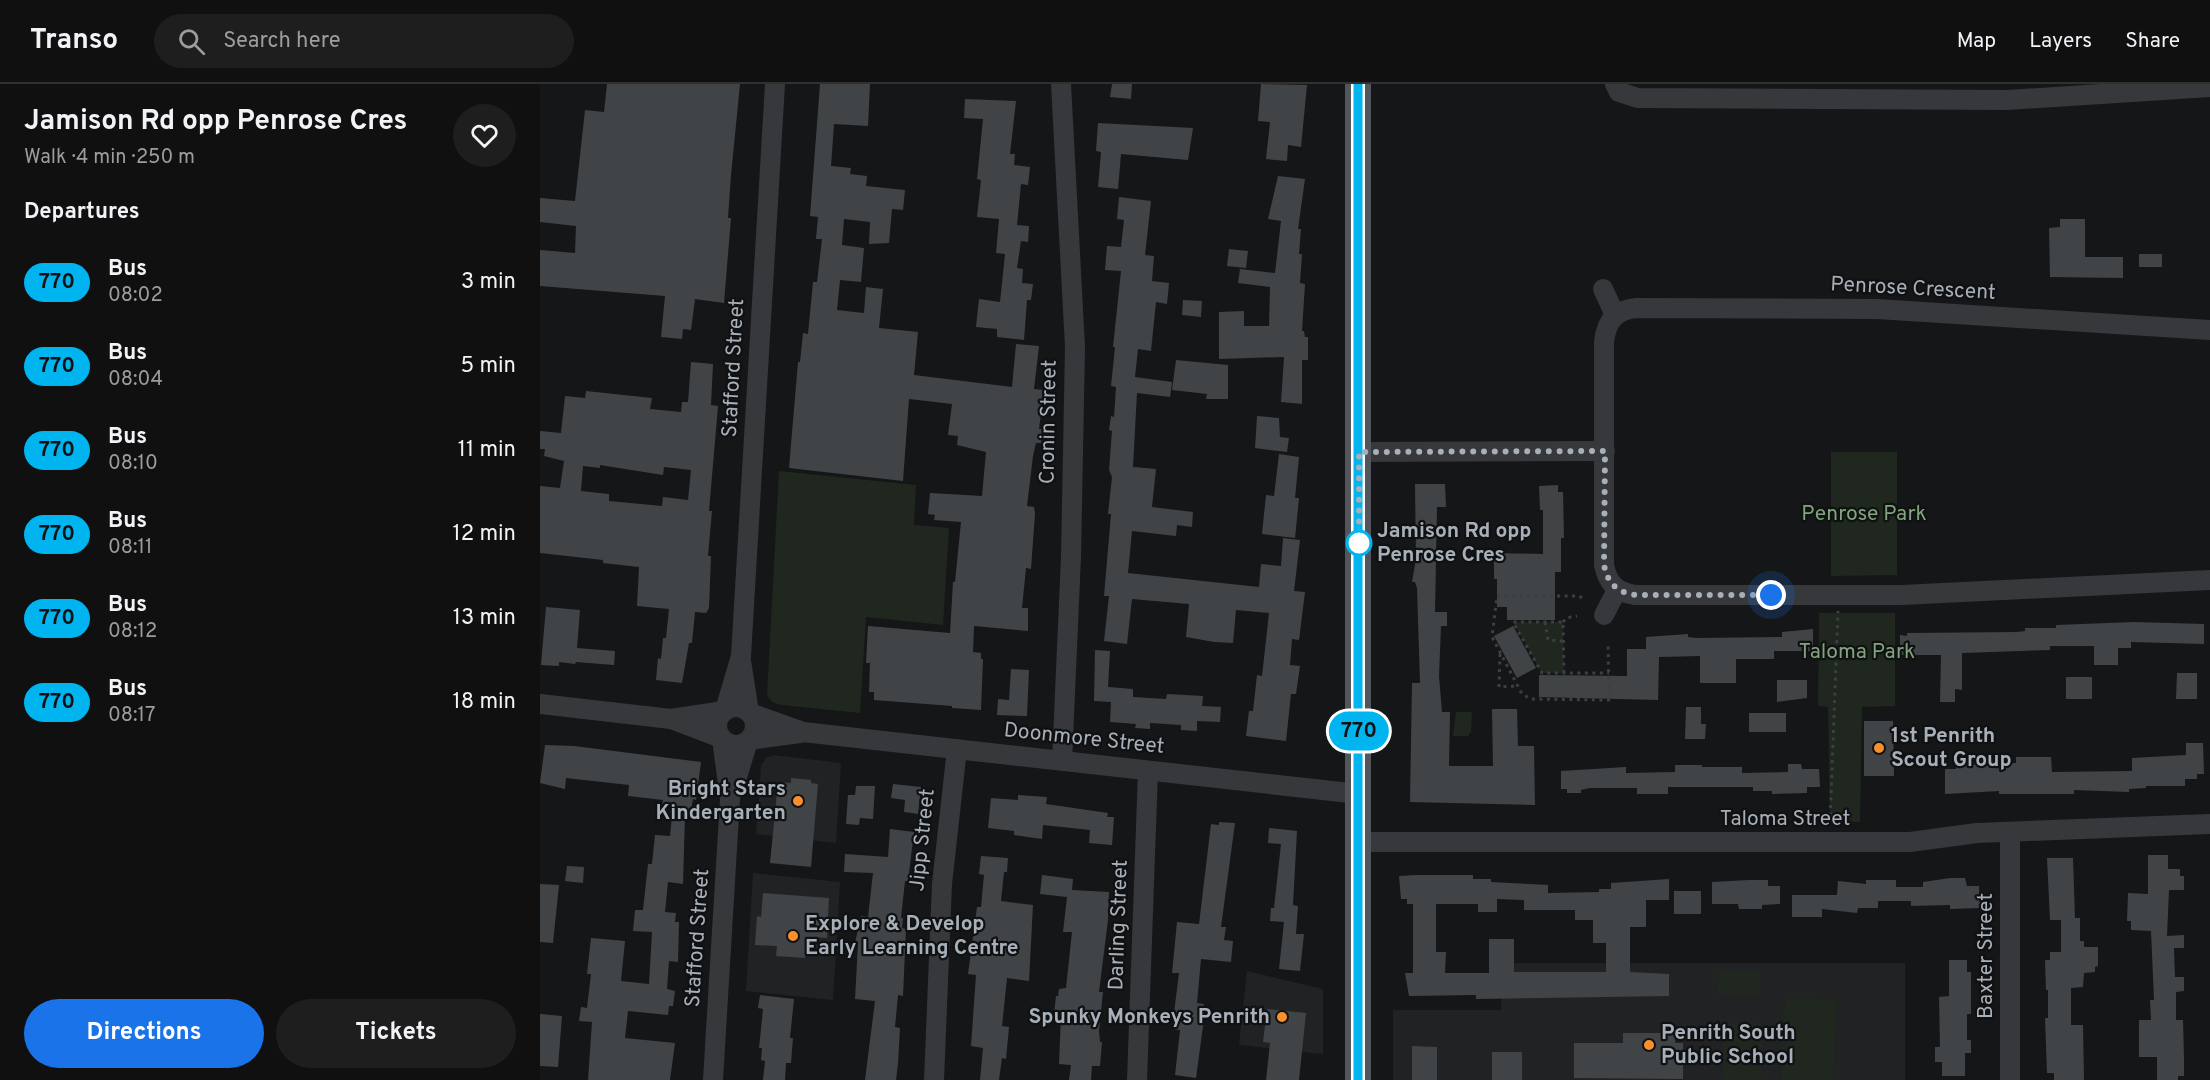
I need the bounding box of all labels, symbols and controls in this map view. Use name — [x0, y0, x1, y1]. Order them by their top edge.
search box — [154, 14, 574, 68]
text: Transo — [30, 23, 118, 59]
icon: search — [175, 25, 208, 58]
text: Search here — [223, 28, 341, 55]
text: Map — [1957, 28, 1996, 55]
text: Layers — [2029, 28, 2092, 55]
text: Share — [2125, 28, 2180, 55]
text: Jamison Rd opp Penrose Cres — [24, 104, 407, 140]
button: heart — [453, 104, 516, 167]
text: Walk · 4 min · 250 m — [24, 145, 195, 171]
text: Departures — [24, 199, 140, 226]
text: Bus — [108, 256, 147, 283]
text: 770 — [39, 269, 75, 296]
text: 3 min — [461, 269, 516, 296]
street label: Penrose Crescent — [1830, 271, 1996, 307]
text: 08:02 — [108, 283, 163, 309]
street label: Stafford Street — [717, 298, 751, 438]
text: Bus — [108, 340, 147, 367]
text: 770 — [39, 353, 75, 380]
text: 5 min — [461, 353, 516, 380]
street label: Cronin Street — [1034, 359, 1064, 485]
text: 08:04 — [108, 367, 163, 393]
text: Bus — [108, 424, 147, 451]
text: 770 — [39, 437, 75, 464]
text: 11 min — [458, 437, 516, 464]
text: 08:10 — [108, 451, 158, 477]
park label: Penrose Park — [1801, 501, 1927, 528]
text: Bus — [108, 508, 147, 535]
place label: Jamison Rd opp Penrose Cres — [1377, 518, 1531, 569]
text: 770 — [39, 521, 75, 548]
text: 12 min — [453, 521, 516, 548]
marker: Jamison Rd opp Penrose Cres — [1346, 530, 1372, 556]
text: 08:11 — [108, 535, 152, 561]
your location — [1756, 580, 1786, 610]
text: Bus — [108, 592, 147, 619]
text: 770 — [39, 605, 75, 632]
text: 13 min — [453, 605, 516, 632]
text: 08:12 — [108, 619, 157, 645]
park label: Taloma Park — [1799, 639, 1915, 666]
text: Bus — [108, 676, 147, 703]
text: 770 — [39, 689, 75, 716]
text: 18 min — [453, 689, 516, 716]
text: 08:17 — [108, 703, 155, 729]
line badge: 770 — [1324, 712, 1394, 750]
street label: Doonmore Street — [1002, 717, 1166, 761]
text: 770 — [1341, 718, 1377, 745]
place label: 1st Penrith Scout Group — [1891, 723, 2012, 774]
marker: 1st Penrith Scout Group — [1872, 741, 1886, 755]
place label: Bright Stars Kindergarten — [655, 776, 786, 827]
street label: Jipp Street — [904, 787, 942, 893]
marker: Bright Stars Kindergarten — [791, 794, 805, 808]
street label: Taloma Street — [1720, 806, 1850, 833]
street label: Darling Street — [1103, 859, 1135, 991]
street label: Stafford Street — [680, 868, 716, 1008]
street label: Baxter Street — [1973, 893, 2000, 1019]
place label: Explore & Develop Early Learning Centre — [805, 911, 1018, 962]
marker: Explore & Develop Early Learning Centre — [786, 929, 800, 943]
button: Directions — [24, 999, 264, 1068]
button: Tickets — [276, 999, 516, 1068]
place label: Spunky Monkeys Penrith — [1028, 1004, 1270, 1031]
marker: Spunky Monkeys Penrith — [1275, 1010, 1289, 1024]
place label: Penrith South Public School — [1661, 1020, 1796, 1071]
marker: Penrith South Public School — [1642, 1038, 1656, 1052]

